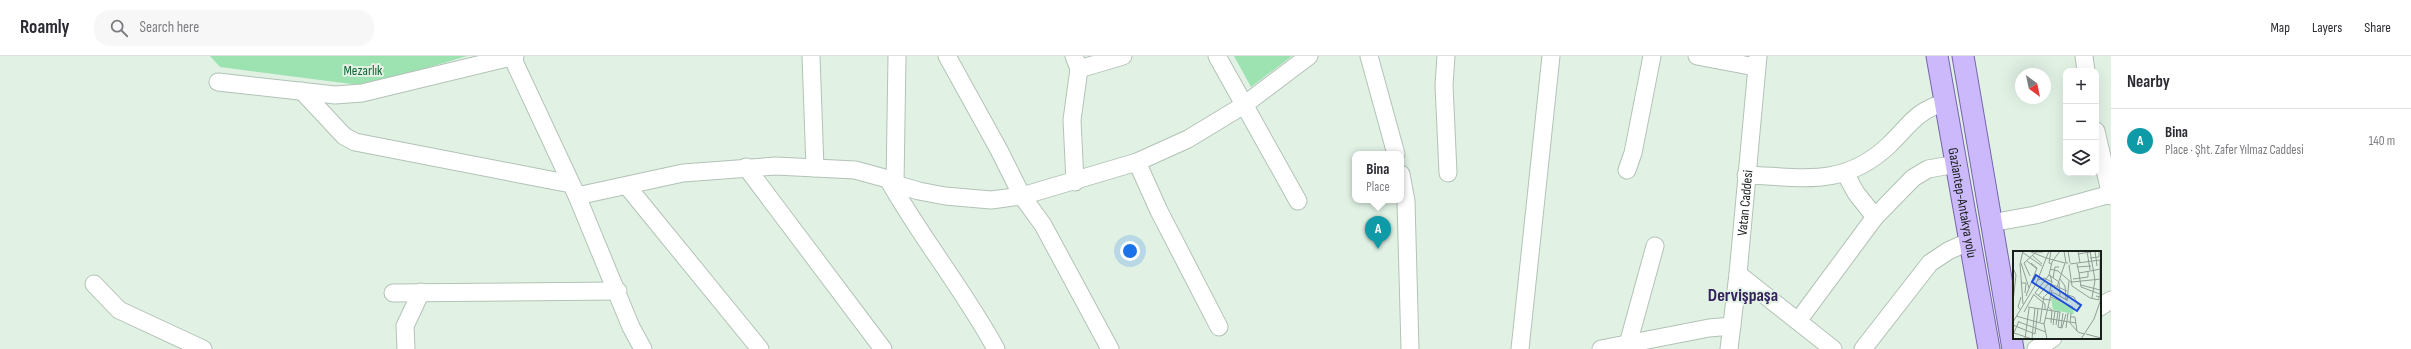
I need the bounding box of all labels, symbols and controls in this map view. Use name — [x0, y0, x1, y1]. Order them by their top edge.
search box — [94, 10, 374, 46]
text: Roamly — [20, 16, 70, 39]
icon: search — [108, 17, 130, 39]
text: Search here — [140, 18, 199, 37]
text: Map — [2270, 19, 2290, 36]
text: Layers — [2312, 19, 2342, 36]
text: Share — [2364, 19, 2391, 36]
park label: Mezarlık — [344, 62, 383, 79]
north arrow — [2015, 68, 2051, 104]
map controls — [2063, 68, 2099, 176]
button: + — [2063, 68, 2099, 104]
text: Nearby — [2127, 72, 2170, 92]
button: − — [2063, 104, 2099, 140]
text: Bina — [2165, 123, 2188, 142]
text: A — [2137, 133, 2143, 149]
text: 140 m — [2369, 133, 2395, 149]
button: layers — [2063, 140, 2099, 176]
text: Place · Şht. Zafer Yılmaz Caddesi — [2165, 142, 2304, 158]
street label: Gaziantep-Antakya yolu — [1944, 146, 1981, 259]
popup — [1352, 151, 1404, 203]
text: Bina — [1366, 160, 1389, 179]
street label: Vatan Caddesi — [1734, 169, 1757, 237]
text: Place — [1366, 179, 1390, 195]
pin: A — [1365, 216, 1391, 249]
your location — [1120, 241, 1140, 261]
inset map — [2013, 251, 2101, 339]
district label: Dervişpaşa — [1708, 285, 1778, 306]

